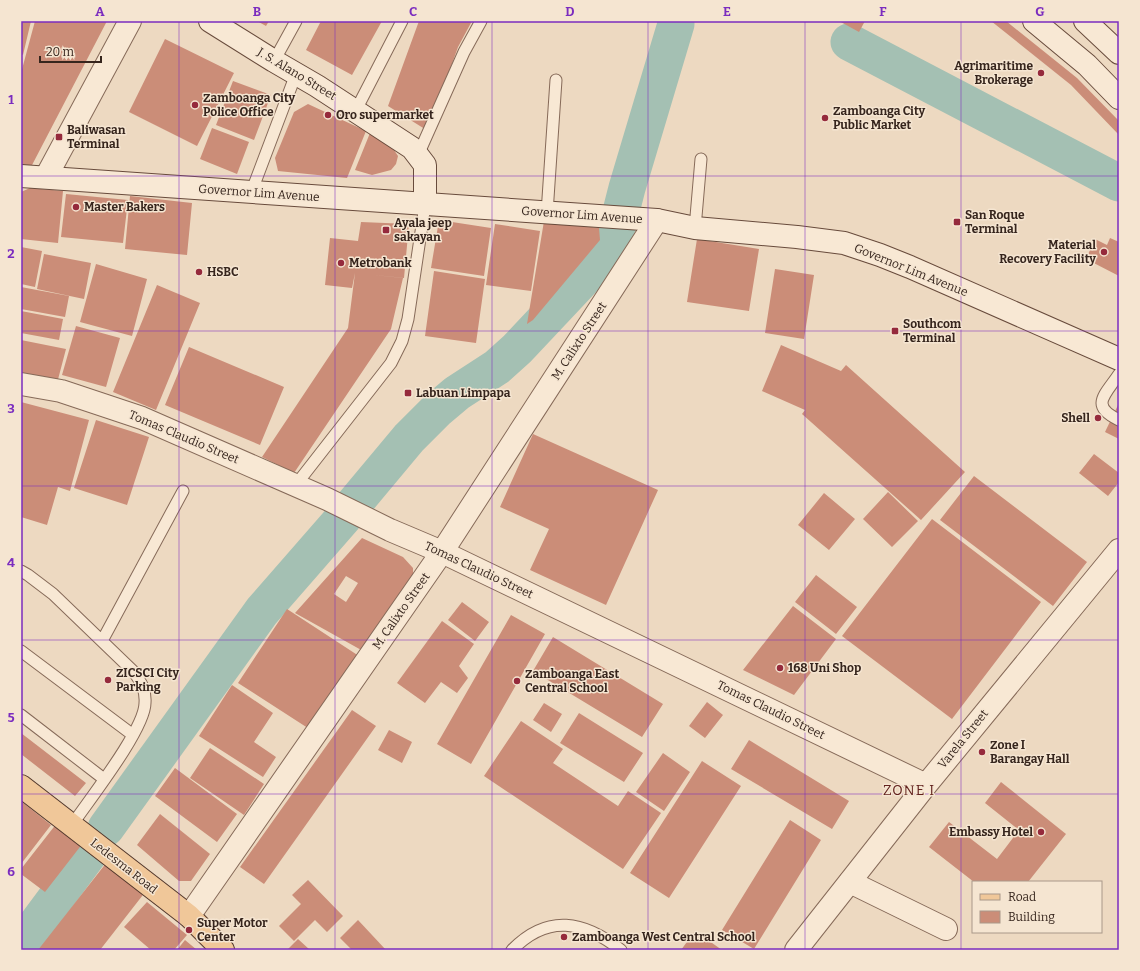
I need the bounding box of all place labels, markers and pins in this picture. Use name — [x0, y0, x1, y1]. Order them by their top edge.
place label: Agrimaritime Brokerage — [954, 59, 1033, 87]
marker: Agrimaritime Brokerage — [1036, 68, 1046, 78]
place label: Zamboanga City Police Office — [203, 91, 296, 119]
marker: Zamboanga City Police Office — [190, 100, 200, 110]
place label: Zamboanga City Public Market — [833, 104, 926, 132]
place label: Oro supermarket — [336, 108, 434, 122]
marker: Oro supermarket — [323, 110, 333, 120]
marker: Zamboanga City Public Market — [820, 113, 830, 123]
place label: Baliwasan Terminal — [67, 123, 126, 151]
marker: Baliwasan Terminal — [54, 132, 64, 142]
place label: Master Bakers — [84, 200, 165, 214]
marker: Master Bakers — [71, 202, 81, 212]
place label: San Roque Terminal — [965, 208, 1025, 236]
place label: Ayala jeep sakayan — [394, 216, 452, 244]
marker: San Roque Terminal — [952, 217, 962, 227]
marker: Ayala jeep sakayan — [381, 225, 391, 235]
place label: Material Recovery Facility — [999, 238, 1096, 266]
marker: Material Recovery Facility — [1099, 247, 1109, 257]
place label: Metrobank — [349, 256, 413, 270]
marker: Metrobank — [336, 258, 346, 268]
place label: HSBC — [207, 265, 239, 279]
marker: HSBC — [194, 267, 204, 277]
place label: Southcom Terminal — [903, 317, 962, 345]
marker: Southcom Terminal — [890, 326, 900, 336]
place label: Labuan Limpapa — [416, 386, 511, 400]
marker: Labuan Limpapa — [403, 388, 413, 398]
place label: Shell — [1061, 411, 1090, 425]
marker: Shell — [1093, 413, 1103, 423]
place label: 168 Uni Shop — [788, 661, 861, 675]
marker: 168 Uni Shop — [775, 663, 785, 673]
place label: ZICSCI City Parking — [116, 666, 179, 694]
place label: Zamboanga East Central School — [525, 667, 619, 695]
marker: ZICSCI City Parking — [103, 675, 113, 685]
marker: Zamboanga East Central School — [512, 676, 522, 686]
place label: Zone I Barangay Hall — [990, 738, 1070, 766]
marker: Zone I Barangay Hall — [977, 747, 987, 757]
place label: Embassy Hotel — [949, 825, 1033, 839]
marker: Embassy Hotel — [1036, 827, 1046, 837]
place label: Super Motor Center — [197, 916, 268, 944]
marker: Super Motor Center — [184, 925, 194, 935]
place label: Zamboanga West Central School — [572, 930, 756, 944]
marker: Zamboanga West Central School — [559, 932, 569, 942]

